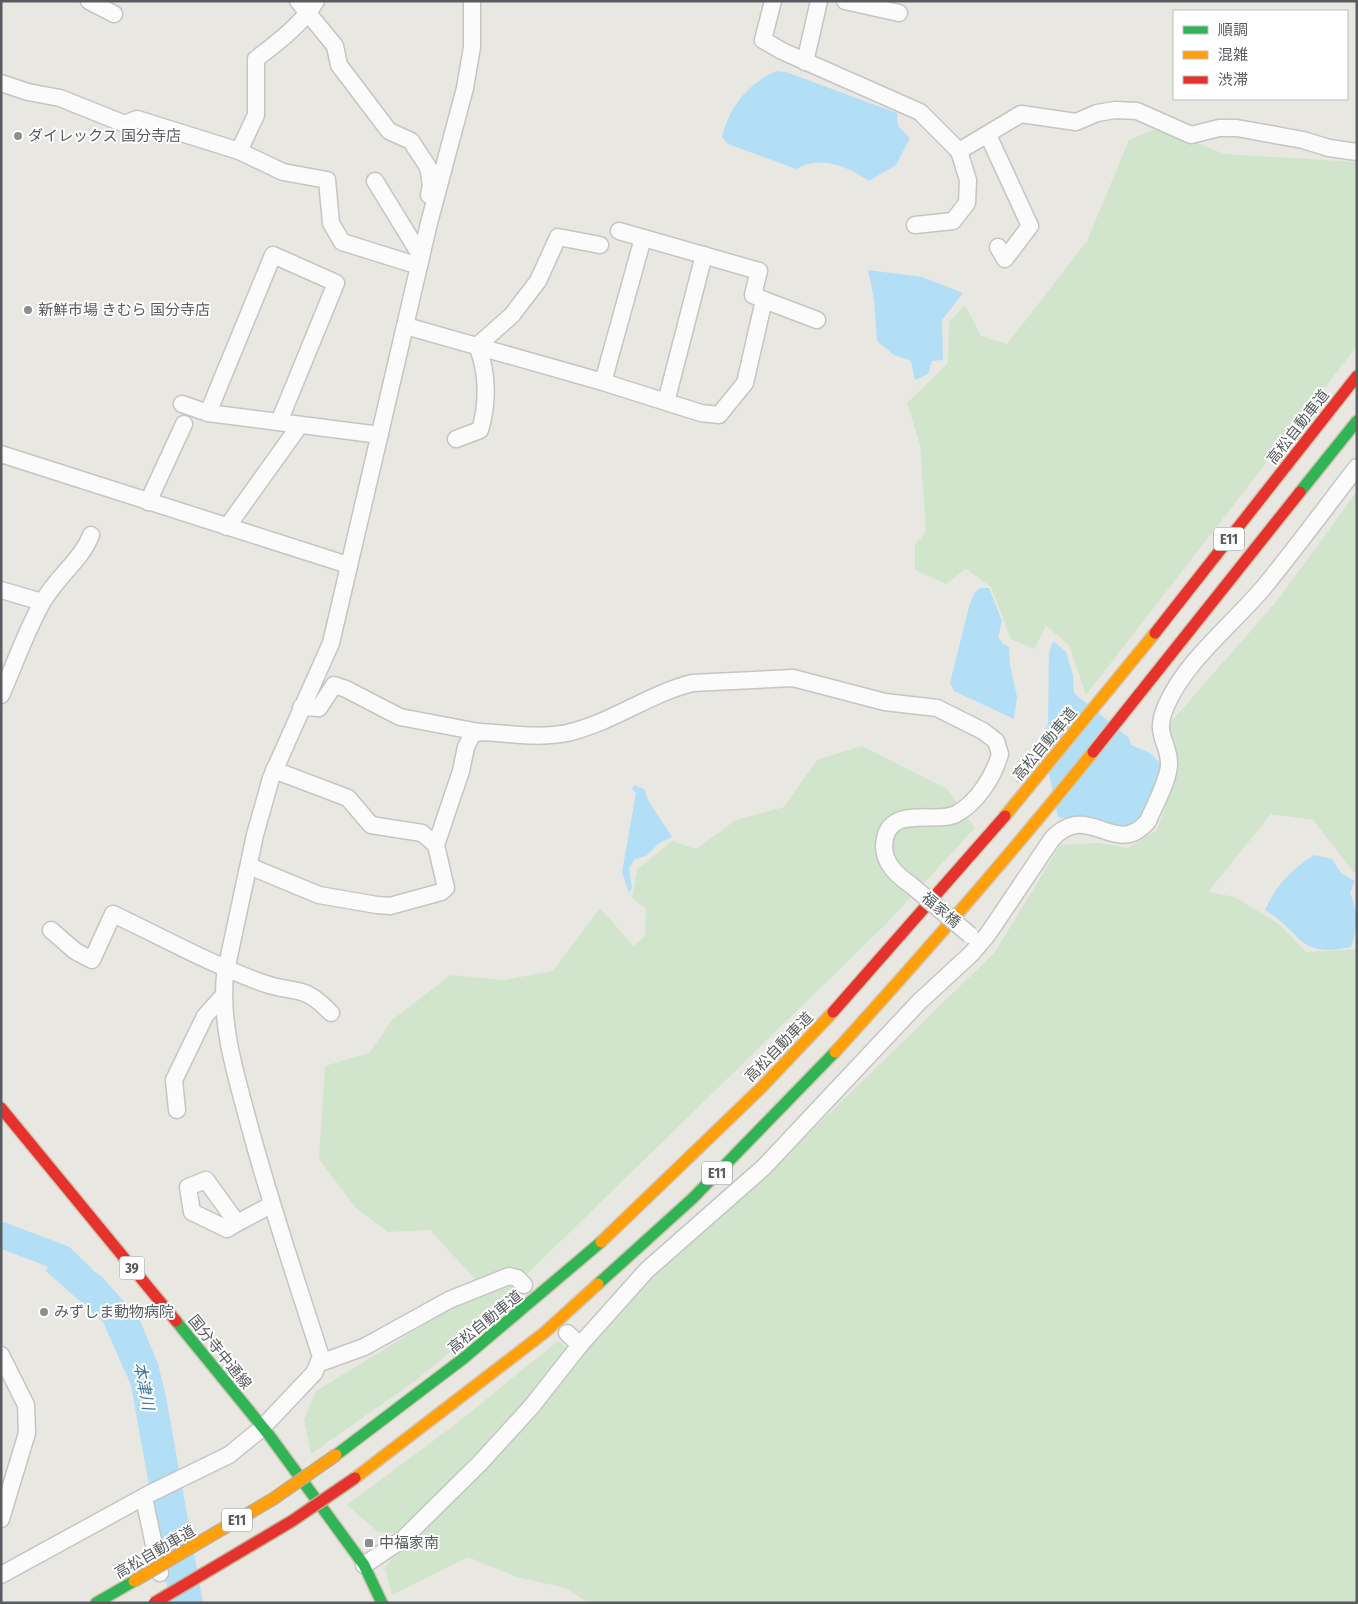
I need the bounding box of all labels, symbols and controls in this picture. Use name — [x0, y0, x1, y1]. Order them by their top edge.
legend — [1173, 10, 1348, 100]
text: 順調 — [1218, 21, 1248, 39]
text: 混雑 — [1218, 46, 1248, 64]
text: 渋滞 — [1218, 71, 1248, 89]
place label: ダイレックス 国分寺店 — [28, 127, 181, 145]
marker: ダイレックス 国分寺店 — [12, 130, 24, 142]
place label: 新鮮市場 きむら 国分寺店 — [38, 301, 210, 319]
marker: 新鮮市場 きむら 国分寺店 — [22, 304, 34, 316]
street label: 高松自動車道 — [1263, 386, 1333, 468]
road number: E11 — [1214, 528, 1244, 550]
street label: 高松自動車道 — [1009, 704, 1081, 784]
street label: 福家橋 — [918, 889, 964, 931]
street label: 高松自動車道 — [741, 1008, 817, 1086]
road number: E11 — [702, 1162, 732, 1184]
road number: 39 — [120, 1256, 144, 1280]
street label: 高松自動車道 — [444, 1287, 526, 1357]
place label: みずしま動物病院 — [54, 1303, 174, 1321]
marker: みずしま動物病院 — [38, 1306, 50, 1318]
street label: 国分寺中通線 — [185, 1311, 255, 1393]
water label: 本津川 — [130, 1361, 158, 1413]
road number: E11 — [222, 1508, 252, 1532]
street label: 高松自動車道 — [112, 1522, 198, 1582]
place label: 中福家南 — [379, 1534, 439, 1552]
marker: 中福家南 — [363, 1537, 375, 1549]

